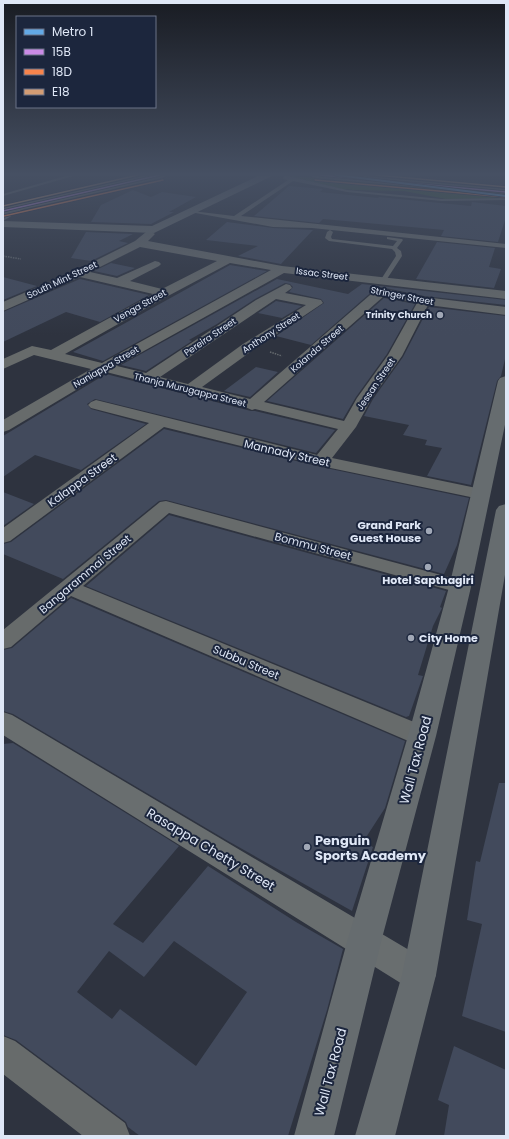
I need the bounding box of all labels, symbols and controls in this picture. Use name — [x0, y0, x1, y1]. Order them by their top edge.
legend — [16, 16, 156, 108]
text: Metro 1 — [52, 23, 93, 40]
text: 15B — [52, 43, 71, 60]
text: 18D — [52, 63, 72, 80]
text: E18 — [52, 83, 70, 100]
street label: South Mint Street — [25, 259, 99, 301]
street label: Issac Street — [296, 265, 348, 283]
street label: Stringer Street — [370, 284, 434, 308]
street label: Venga Street — [112, 287, 168, 325]
place label: Trinity Church — [366, 309, 432, 321]
street label: Anthony Street — [240, 310, 302, 356]
marker: Trinity Church — [435, 310, 445, 320]
street label: Pereira Street — [182, 315, 238, 359]
street label: Kolanda Street — [288, 323, 346, 375]
street label: Naniappa Street — [71, 343, 141, 391]
street label: Jessan Street — [354, 356, 398, 412]
street label: Thanja Murugappa Street — [133, 370, 247, 410]
street label: Mannady Street — [243, 435, 331, 471]
street label: Kalappa Street — [44, 450, 120, 510]
place label: Grand Park Guest House — [350, 517, 421, 546]
marker: Grand Park Guest House — [424, 526, 434, 536]
street label: Bommu Street — [273, 528, 353, 564]
street label: Bangarammai Street — [36, 531, 134, 617]
marker: Hotel Sapthagiri — [423, 562, 433, 572]
place label: Hotel Sapthagiri — [382, 572, 474, 588]
place label: City Home — [419, 630, 478, 646]
marker: City Home — [406, 633, 416, 643]
street label: Subbu Street — [210, 641, 282, 683]
street label: Wall Tax Road — [395, 714, 436, 806]
street label: Rasappa Chetty Street — [143, 803, 279, 896]
place label: Penguin Sports Academy — [315, 831, 427, 865]
marker: Penguin Sports Academy — [302, 842, 312, 852]
street label: Wall Tax Road — [310, 1026, 351, 1118]

